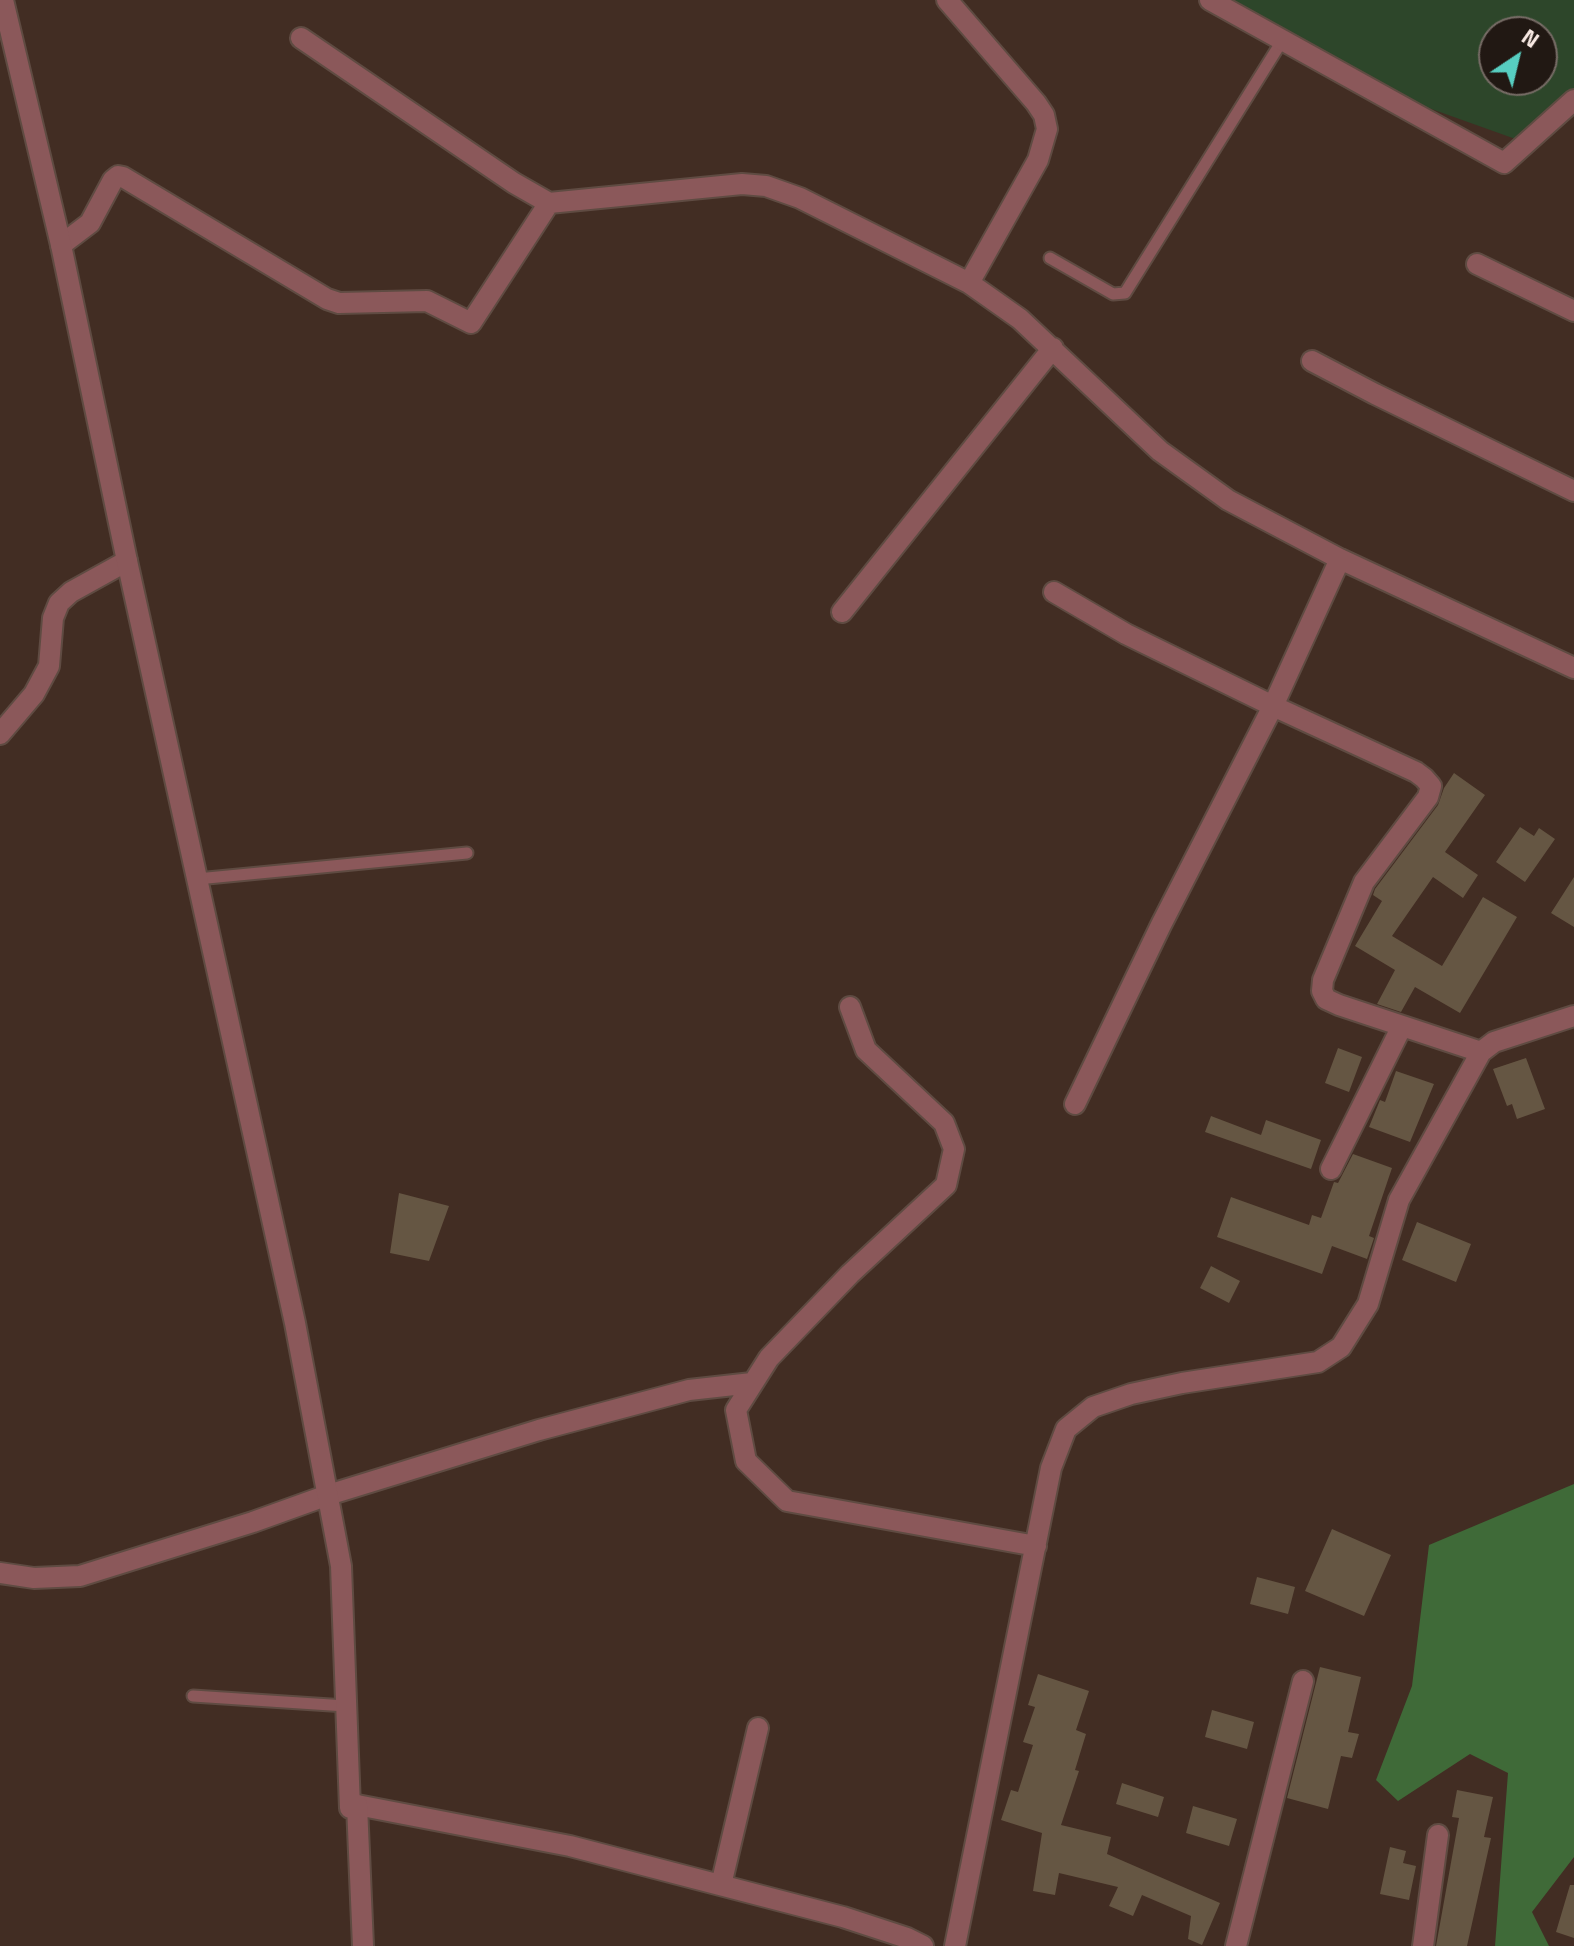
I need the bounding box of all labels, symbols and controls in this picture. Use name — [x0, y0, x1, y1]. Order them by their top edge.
north arrow — [1478, 16, 1558, 96]
text: N — [1515, 20, 1547, 56]

